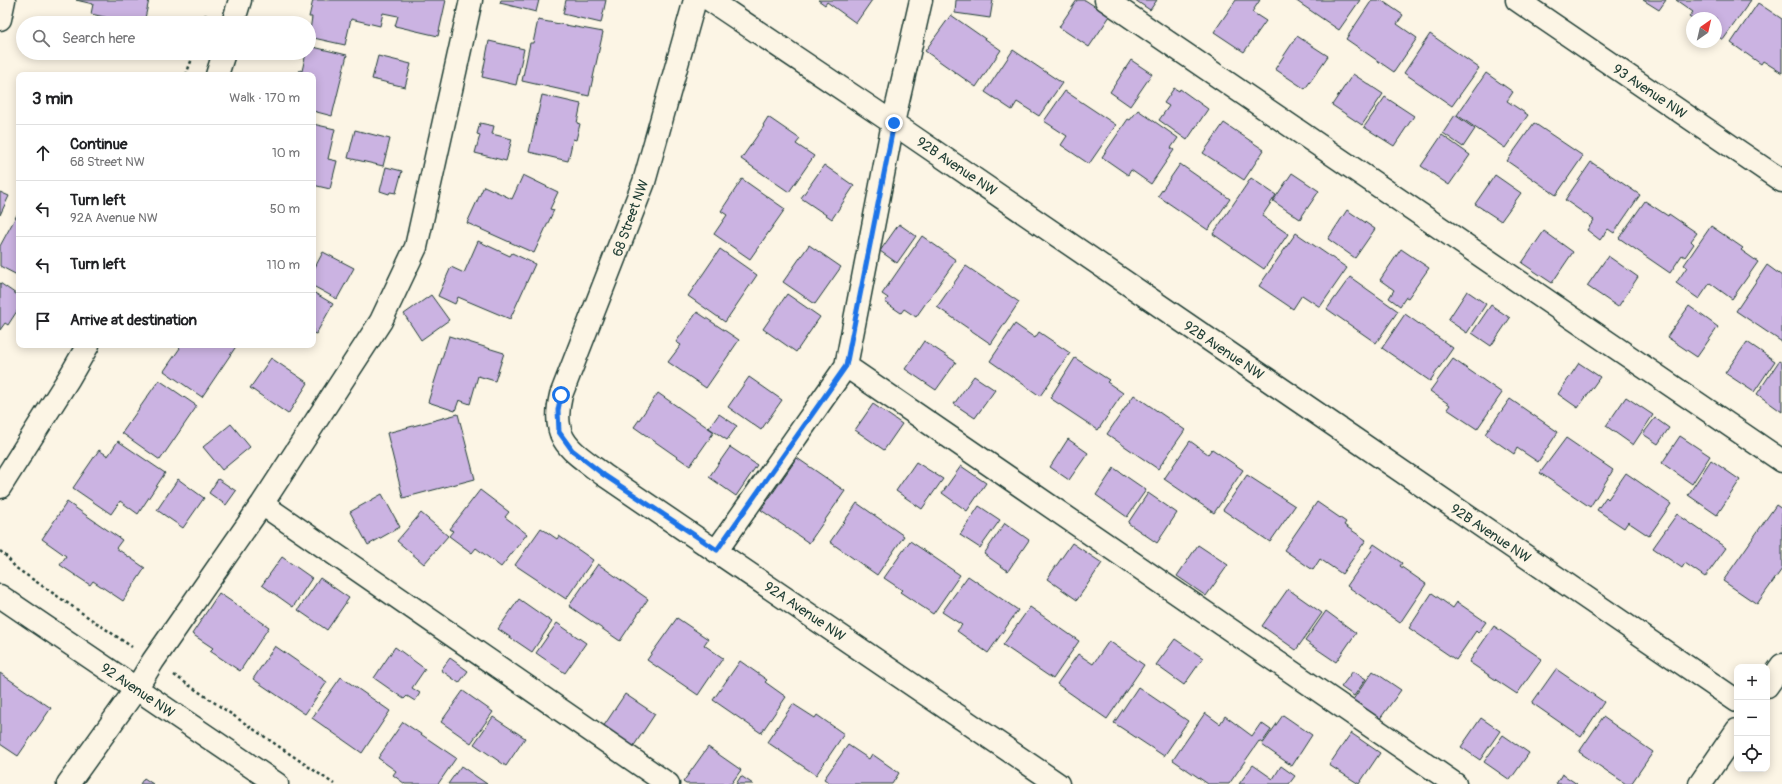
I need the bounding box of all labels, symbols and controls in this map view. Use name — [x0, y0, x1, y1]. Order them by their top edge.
north arrow — [1686, 12, 1722, 48]
search box — [16, 16, 316, 60]
icon: search — [30, 27, 52, 49]
text: Search here — [62, 29, 135, 48]
street label: 93 Avenue NW — [1610, 60, 1690, 122]
text: 3 min — [32, 88, 73, 109]
text: Walk · 170 m — [229, 90, 300, 106]
route end — [885, 114, 903, 132]
street label: 92B Avenue NW — [913, 133, 1000, 200]
text: Continue — [70, 135, 128, 154]
icon: ahead — [32, 142, 54, 164]
text: 10 m — [272, 145, 300, 161]
text: 68 Street NW — [70, 154, 145, 170]
street label: 68 Street NW — [609, 177, 652, 259]
text: Turn left — [70, 191, 126, 210]
icon: left — [32, 198, 54, 220]
text: 50 m — [270, 201, 300, 217]
text: 92A Avenue NW — [70, 210, 158, 226]
icon: left — [32, 254, 54, 276]
text: Turn left — [70, 255, 126, 274]
text: 110 m — [267, 257, 300, 273]
icon: arrive — [32, 310, 54, 332]
text: Arrive at destination — [70, 311, 197, 330]
street label: 92B Avenue NW — [1180, 317, 1267, 384]
route start — [552, 386, 570, 404]
street label: 92B Avenue NW — [1447, 500, 1534, 567]
street label: 92A Avenue NW — [761, 578, 849, 645]
street label: 92 Avenue NW — [97, 659, 178, 721]
map controls — [1734, 664, 1770, 772]
button: + — [1734, 664, 1770, 700]
button: − — [1734, 700, 1770, 736]
button: locate — [1734, 736, 1770, 772]

